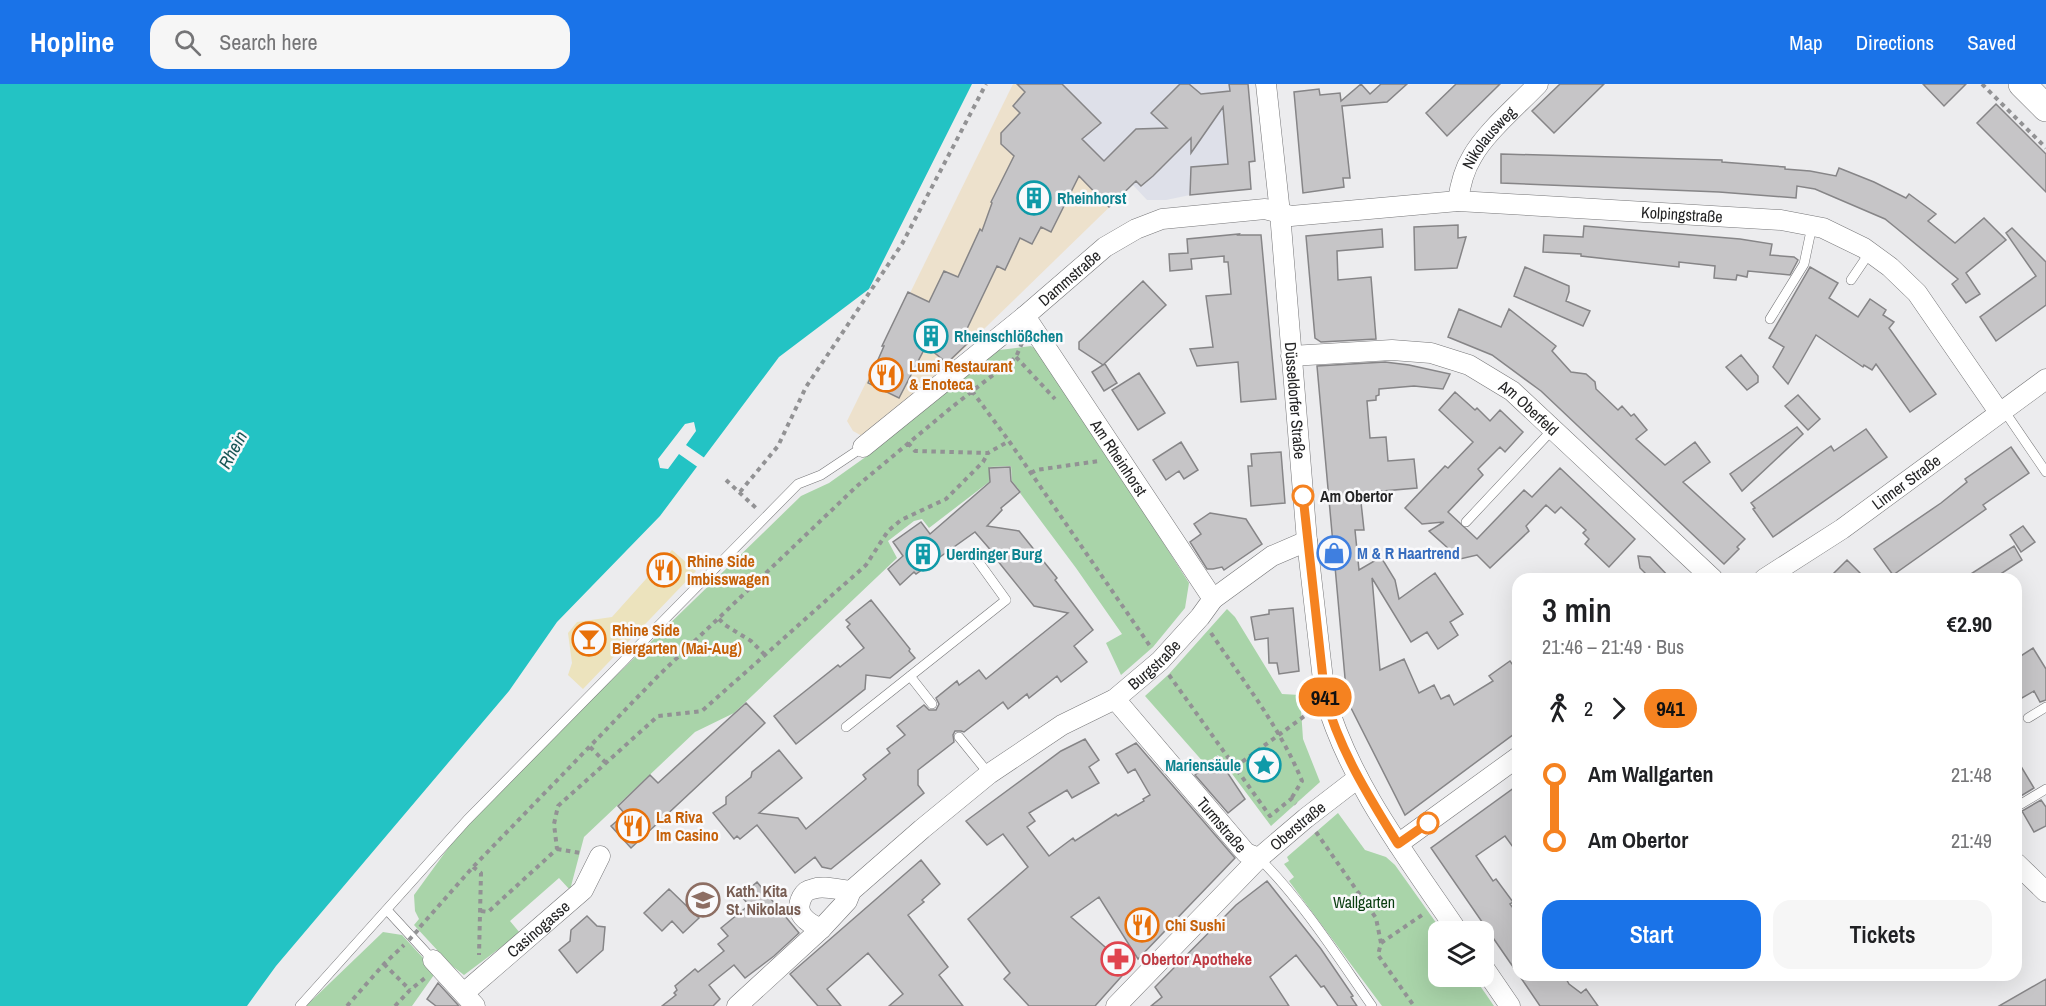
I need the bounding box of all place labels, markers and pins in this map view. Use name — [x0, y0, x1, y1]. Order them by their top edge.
building icon: Rheinhorst — [1016, 180, 1052, 216]
place label: Rheinhorst — [1057, 187, 1127, 209]
building icon: Rheinschlößchen — [913, 318, 949, 354]
place label: Rheinschlößchen — [954, 325, 1063, 347]
place label: Lumi Restaurant & Enoteca — [909, 355, 1013, 395]
restaurant icon: Lumi Restaurant & Enoteca — [868, 357, 904, 393]
marker: Am Obertor — [1292, 485, 1314, 507]
place label: Am Obertor — [1320, 485, 1394, 507]
shop icon: M & R Haartrend — [1316, 535, 1352, 571]
building icon: Uerdinger Burg — [905, 536, 941, 572]
place label: M & R Haartrend — [1357, 542, 1460, 564]
place label: Uerdinger Burg — [946, 543, 1042, 565]
place label: Rhine Side Imbisswagen — [687, 550, 769, 590]
restaurant icon: Rhine Side Imbisswagen — [646, 552, 682, 588]
place label: Rhine Side Biergarten (Mai-Aug) — [612, 619, 742, 659]
bar icon: Rhine Side Biergarten (Mai-Aug) — [571, 621, 607, 657]
place icon: Mariensäule — [1246, 747, 1282, 783]
place label: Mariensäule — [1165, 754, 1241, 776]
place label: La Riva Im Casino — [656, 806, 719, 846]
restaurant icon: La Riva Im Casino — [615, 808, 651, 844]
unlabelled marker — [1417, 812, 1439, 834]
place label: Kath. Kita St. Nikolaus — [726, 880, 801, 920]
school or university icon: Kath. Kita St. Nikolaus — [685, 882, 721, 918]
restaurant icon: Chi Sushi — [1124, 907, 1160, 943]
place label: Chi Sushi — [1165, 914, 1226, 936]
pharmacy icon: Obertor Apotheke — [1100, 941, 1136, 977]
place label: Obertor Apotheke — [1141, 948, 1252, 970]

